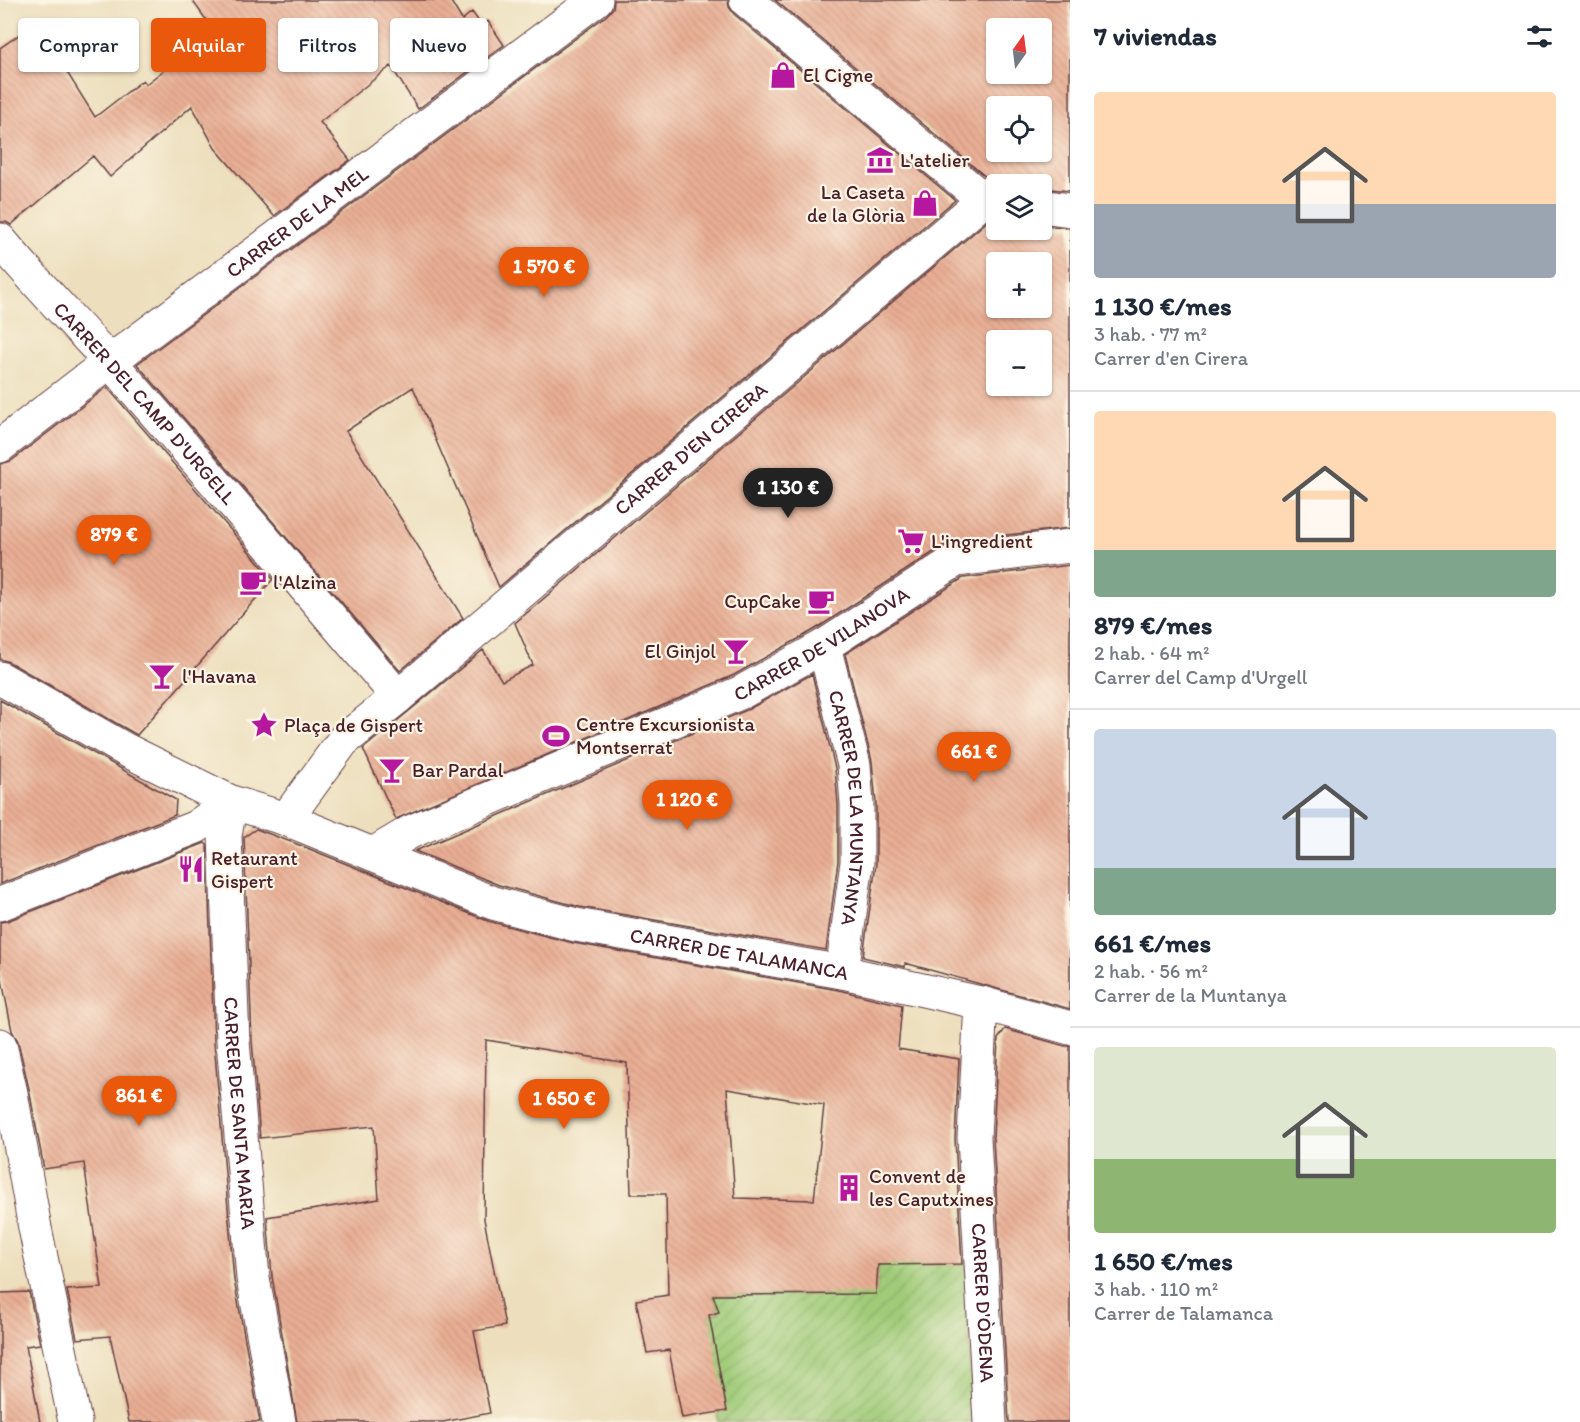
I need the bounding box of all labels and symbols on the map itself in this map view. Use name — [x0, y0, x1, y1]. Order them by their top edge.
north arrow — [986, 18, 1052, 84]
shop icon: El Cigne — [768, 60, 798, 90]
place label: El Cigne — [803, 63, 873, 87]
museum icon: L'atelier — [865, 145, 895, 175]
place label: L'atelier — [900, 148, 969, 172]
street label: CARRER DE LA MEL — [221, 162, 373, 283]
place label: La Caseta de la Glòria — [807, 180, 906, 227]
shop icon: La Caseta de la Glòria — [910, 188, 940, 218]
pin: 1 570 € — [489, 247, 599, 298]
street label: CARRER DEL CAMP D'URGELL — [49, 297, 241, 509]
street label: CARRER D'EN CIRERA — [610, 377, 772, 520]
pin: 1 130 € — [733, 468, 843, 519]
pin: 879 € — [72, 515, 156, 566]
supermarket icon: L'ingredient — [896, 526, 926, 556]
place label: L'ingredient — [931, 529, 1033, 553]
cafe icon: l'Alzina — [238, 567, 268, 597]
place label: l'Alzina — [273, 570, 337, 594]
street label: CARRER DE VILANOVA — [730, 582, 914, 706]
cafe icon: CupCake — [806, 586, 836, 616]
place label: CupCake — [724, 589, 801, 613]
bar icon: El Ginjol — [721, 636, 751, 666]
place label: El Ginjol — [644, 639, 716, 663]
bar icon: l'Havana — [147, 661, 177, 691]
place label: l'Havana — [182, 664, 257, 688]
street label: CARRER DE LA MUNTANYA — [824, 688, 869, 927]
place icon: Plaça de Gispert — [249, 710, 279, 740]
place label: Centre Excursionista Montserrat — [576, 712, 755, 759]
place label: Plaça de Gispert — [284, 713, 423, 737]
sports icon: Centre Excursionista Montserrat — [541, 721, 571, 751]
pin: 661 € — [932, 732, 1016, 783]
bar icon: Bar Pardal — [377, 755, 407, 785]
place label: Bar Pardal — [412, 758, 504, 782]
pin: 1 120 € — [632, 780, 742, 831]
place label: Retaurant Gispert — [211, 846, 298, 893]
restaurant icon: Retaurant Gispert — [176, 854, 206, 884]
street label: CARRER DE TALAMANCA — [628, 923, 851, 985]
street label: CARRER DE SANTA MARIA — [219, 996, 261, 1231]
pin: 861 € — [97, 1076, 181, 1127]
pin: 1 650 € — [509, 1079, 619, 1130]
place label: Convent de les Caputxines — [869, 1164, 994, 1211]
building icon: Convent de les Caputxines — [834, 1173, 864, 1203]
street label: CARRER D'ÒDENA — [967, 1222, 1000, 1383]

